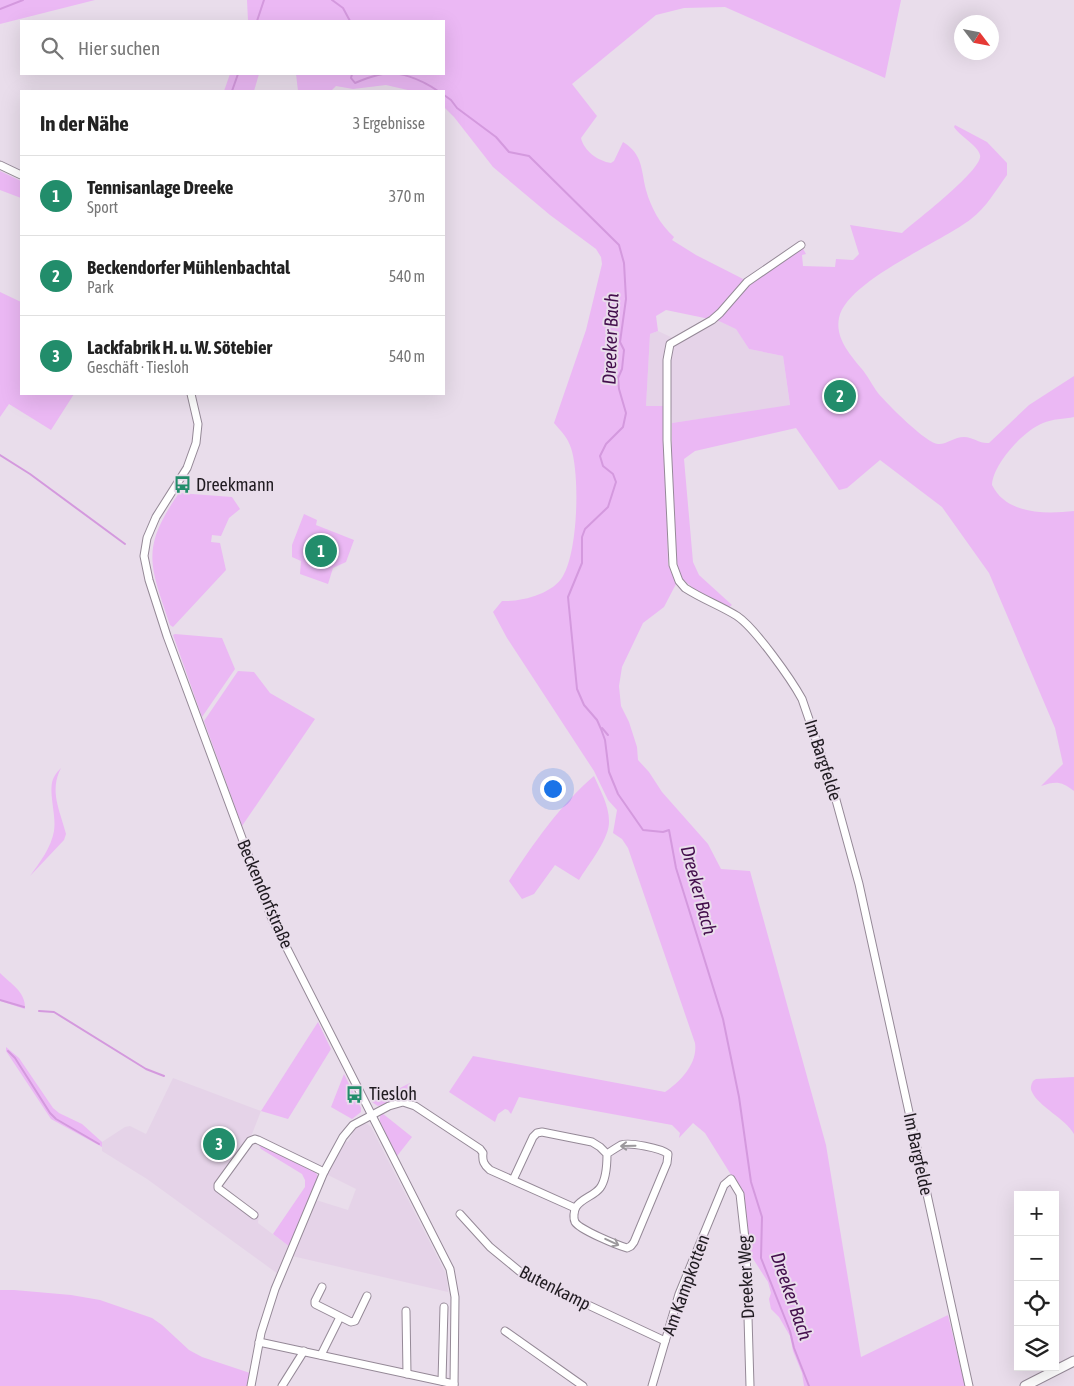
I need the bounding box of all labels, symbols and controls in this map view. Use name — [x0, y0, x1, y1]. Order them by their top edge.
north arrow — [954, 15, 999, 60]
search box — [20, 20, 445, 75]
icon: search — [38, 34, 66, 62]
text: Hier suchen — [78, 37, 160, 59]
text: In der Nähe — [40, 111, 129, 135]
text: 3 Ergebnisse — [353, 114, 425, 132]
text: Tennisanlage Dreeke — [87, 176, 233, 198]
text: 1 — [52, 187, 60, 205]
text: 370 m — [389, 187, 425, 205]
text: Sport — [87, 198, 118, 216]
text: Beckendorfer Mühlenbachtal — [87, 256, 290, 278]
text: 2 — [52, 267, 60, 285]
text: 540 m — [389, 267, 425, 285]
text: Park — [87, 278, 114, 296]
water label: Dreeker Bach — [597, 293, 623, 385]
text: Lackfabrik H. u. W. Sötebier — [87, 336, 272, 358]
text: 3 — [52, 347, 60, 365]
text: 540 m — [389, 347, 425, 365]
text: Geschäft · Tiesloh — [87, 358, 189, 376]
pin: 2 — [824, 377, 856, 415]
place label: Dreekmann — [196, 474, 274, 495]
bus stop icon: Dreekmann — [172, 475, 192, 495]
pin: 1 — [305, 532, 337, 570]
street label: Im Bargfelde — [801, 717, 846, 803]
your location — [540, 776, 566, 802]
street label: Beckendorfstraße — [233, 836, 298, 951]
water label: Dreeker Bach — [677, 843, 721, 937]
place label: Tiesloh — [369, 1083, 417, 1104]
bus stop icon: Tiesloh — [345, 1084, 365, 1104]
street label: Im Bargfelde — [899, 1111, 937, 1197]
pin: 3 — [203, 1125, 235, 1163]
one-way arrow — [621, 1141, 637, 1151]
map controls — [1014, 1191, 1059, 1371]
button: + — [1014, 1191, 1059, 1236]
street label: Am Kampkotten — [658, 1232, 713, 1338]
street label: Dreeker Weg — [733, 1234, 758, 1319]
button: − — [1014, 1236, 1059, 1281]
one-way arrow — [604, 1238, 619, 1247]
water label: Dreeker Bach — [767, 1249, 817, 1343]
street label: Butenkamp — [516, 1261, 594, 1314]
button: locate — [1014, 1281, 1059, 1326]
button: layers — [1014, 1326, 1059, 1371]

